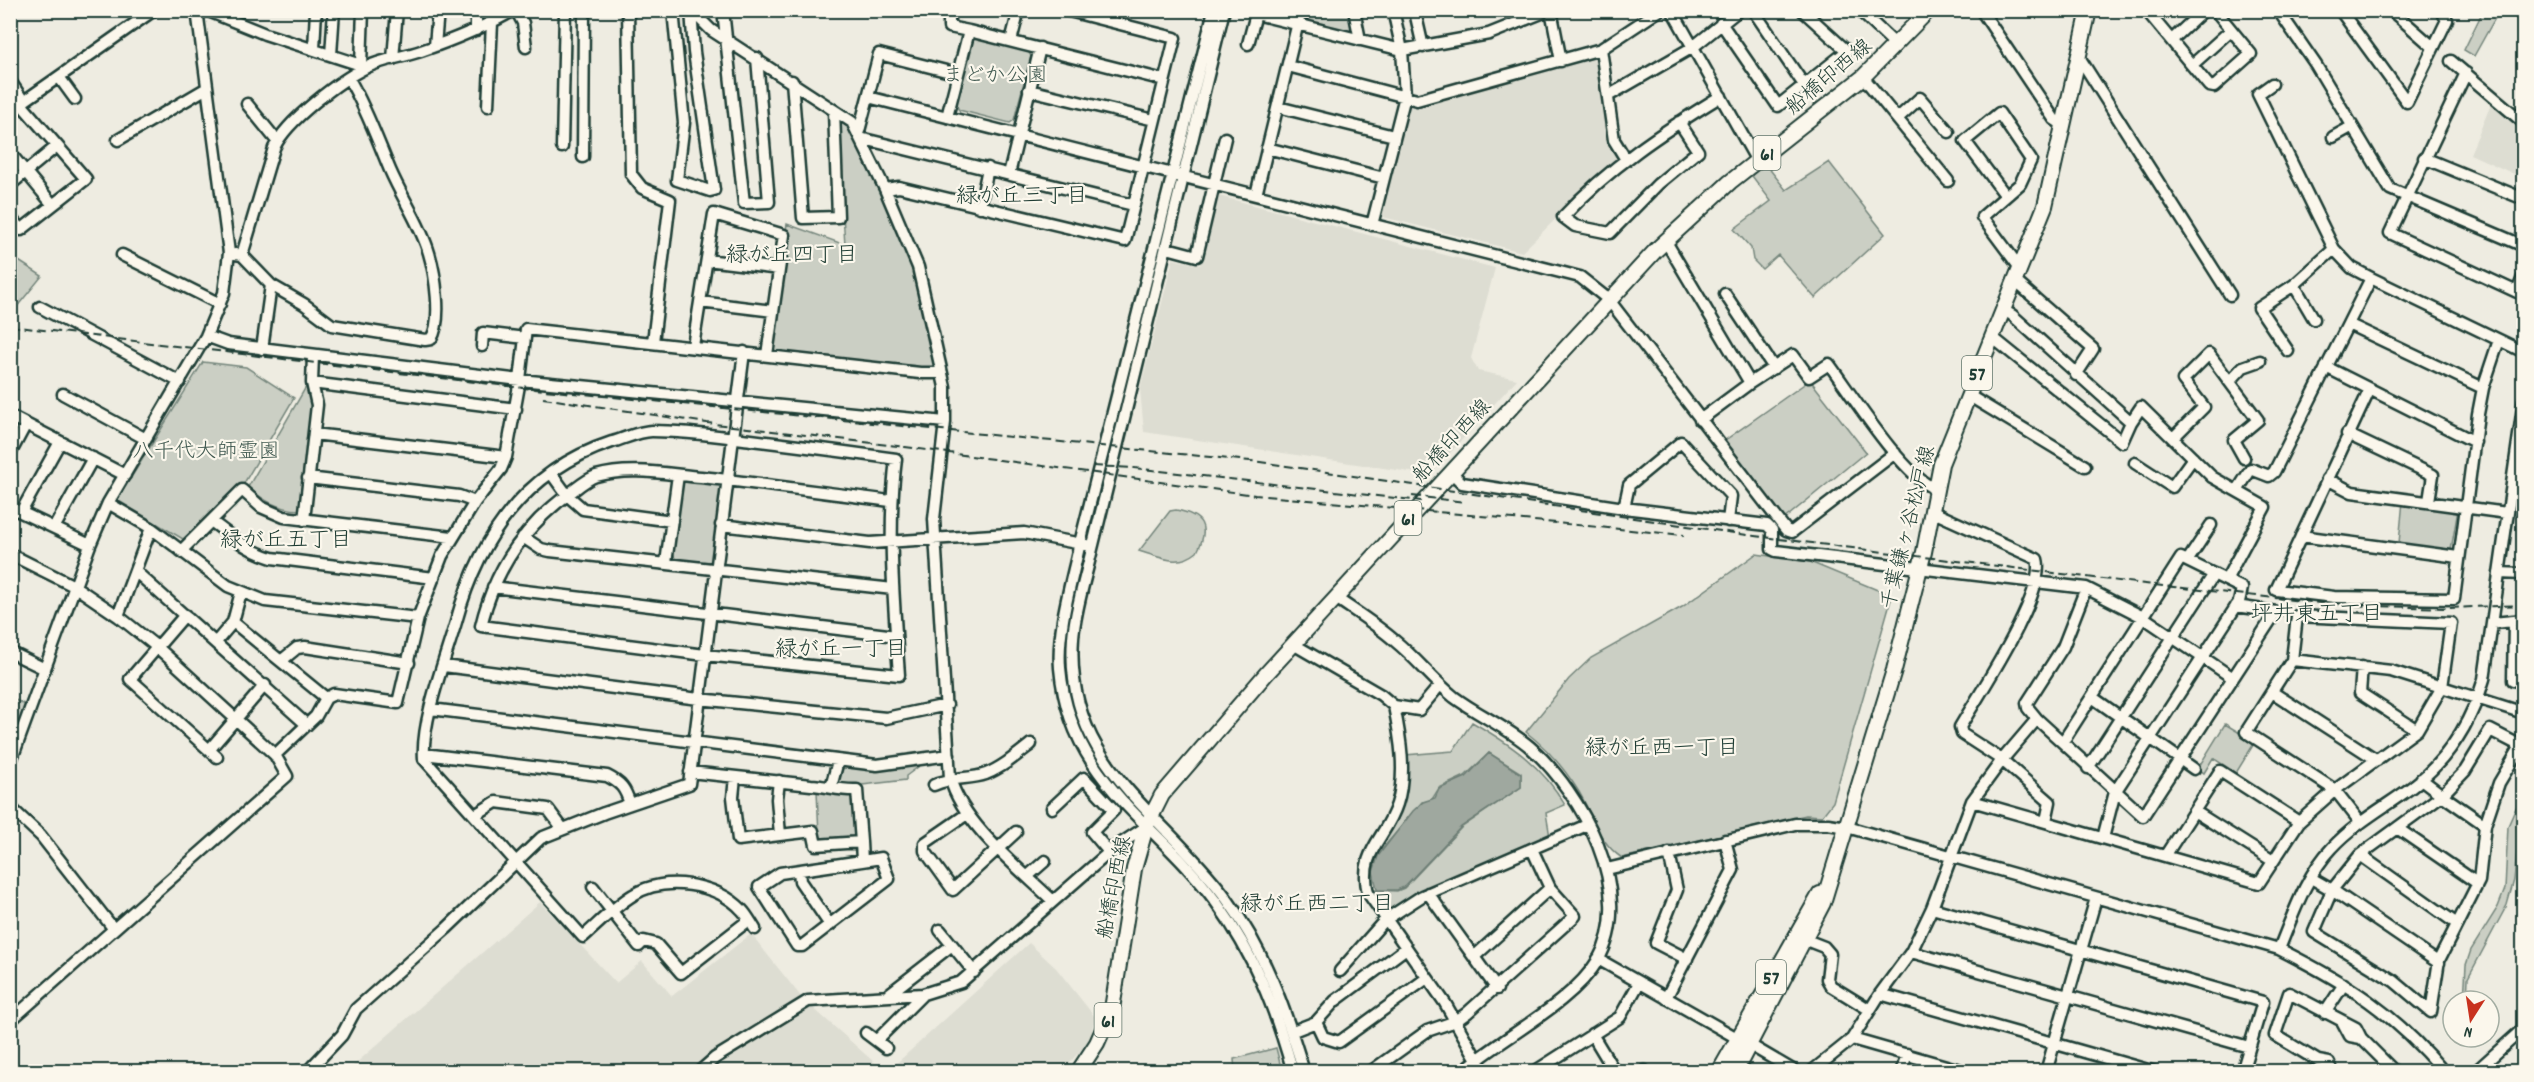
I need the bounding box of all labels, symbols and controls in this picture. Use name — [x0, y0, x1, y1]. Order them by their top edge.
street label: 船橋印西線 — [1780, 33, 1880, 124]
park label: まどか公園 — [943, 62, 1048, 92]
road number: 61 — [1754, 136, 1780, 170]
district label: 緑が丘三丁目 — [956, 182, 1088, 213]
district label: 緑が丘四丁目 — [726, 241, 858, 272]
road number: 57 — [1962, 356, 1992, 390]
street label: 船橋印西線 — [1406, 393, 1500, 491]
park label: 八千代大師霊園 — [133, 438, 280, 468]
street label: 千葉鎌ヶ谷松戸線 — [1875, 443, 1945, 613]
road number: 61 — [1394, 501, 1422, 535]
district label: 緑が丘五丁目 — [220, 526, 352, 557]
district label: 坪井東五丁目 — [2251, 600, 2383, 631]
district label: 緑が丘一丁目 — [775, 635, 907, 666]
district label: 緑が丘西一丁目 — [1585, 734, 1739, 765]
street label: 船橋印西線 — [1091, 833, 1141, 942]
district label: 緑が丘西二丁目 — [1240, 890, 1394, 921]
road number: 57 — [1756, 960, 1786, 994]
north arrow — [2441, 989, 2501, 1049]
road number: 61 — [1094, 1003, 1122, 1037]
text: N — [2462, 1019, 2475, 1043]

